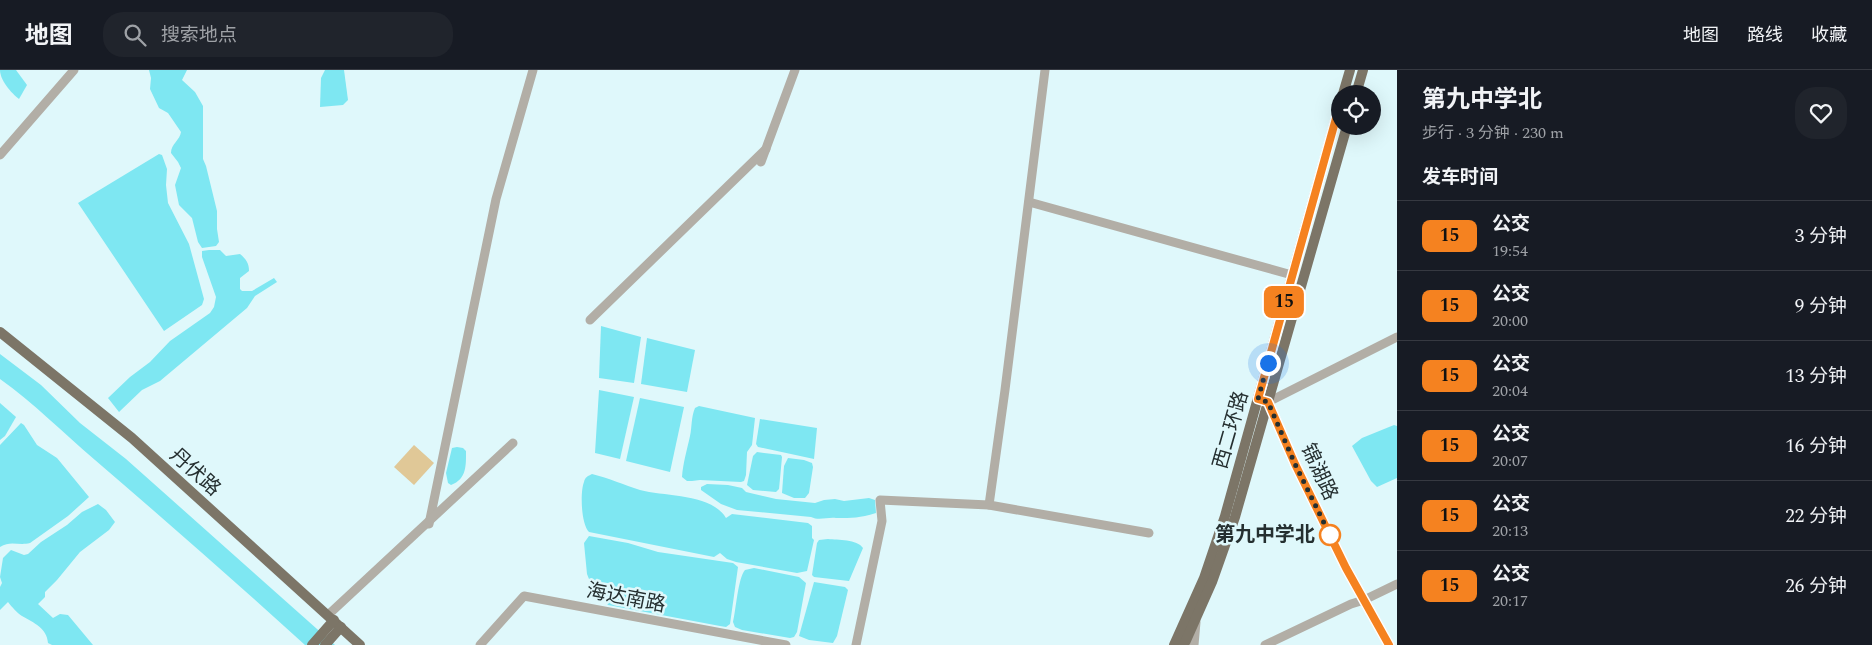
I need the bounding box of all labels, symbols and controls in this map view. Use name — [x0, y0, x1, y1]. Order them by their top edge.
search box — [103, 12, 453, 57]
text: 地图 — [25, 18, 73, 54]
icon: search — [121, 21, 149, 49]
text: 搜索地点 — [161, 21, 237, 50]
text: 地图 — [1683, 22, 1719, 49]
text: 路线 — [1747, 22, 1783, 49]
text: 收藏 — [1811, 22, 1847, 49]
text: 第九中学北 — [1422, 82, 1542, 118]
map controls — [1331, 85, 1381, 135]
button: locate — [1331, 85, 1381, 135]
button: heart — [1795, 87, 1847, 139]
text: 步行 · 3 分钟 · 230 m — [1422, 121, 1564, 145]
text: 发车时间 — [1422, 163, 1498, 192]
text: 公交 — [1492, 210, 1530, 239]
text: 15 — [1439, 222, 1460, 249]
text: 3 分钟 — [1795, 222, 1847, 251]
text: 19:54 — [1492, 239, 1528, 263]
text: 公交 — [1492, 280, 1530, 309]
line badge: 15 — [1262, 286, 1306, 318]
text: 15 — [1274, 288, 1294, 315]
text: 15 — [1439, 292, 1460, 319]
text: 9 分钟 — [1795, 292, 1847, 321]
text: 20:00 — [1492, 309, 1528, 333]
text: 公交 — [1492, 350, 1530, 379]
your location — [1256, 351, 1281, 376]
text: 15 — [1439, 362, 1460, 389]
text: 13 分钟 — [1785, 362, 1847, 391]
text: 20:04 — [1492, 379, 1528, 403]
street label: 西二环路 — [1206, 387, 1256, 473]
text: 公交 — [1492, 420, 1530, 449]
text: 15 — [1439, 432, 1460, 459]
text: 16 分钟 — [1785, 432, 1847, 461]
street label: 锦湖路 — [1293, 438, 1345, 506]
street label: 丹伏路 — [163, 441, 227, 503]
text: 20:07 — [1492, 449, 1528, 473]
text: 公交 — [1492, 490, 1530, 519]
text: 15 — [1439, 502, 1460, 529]
text: 22 分钟 — [1785, 502, 1847, 531]
text: 20:13 — [1492, 519, 1528, 543]
place label: 第九中学北 — [1215, 520, 1315, 550]
marker: 第九中学北 — [1319, 524, 1341, 546]
text: 公交 — [1492, 560, 1530, 589]
text: 15 — [1439, 572, 1460, 599]
text: 26 分钟 — [1785, 572, 1847, 601]
street label: 海达南路 — [584, 576, 668, 620]
text: 20:17 — [1492, 589, 1528, 613]

